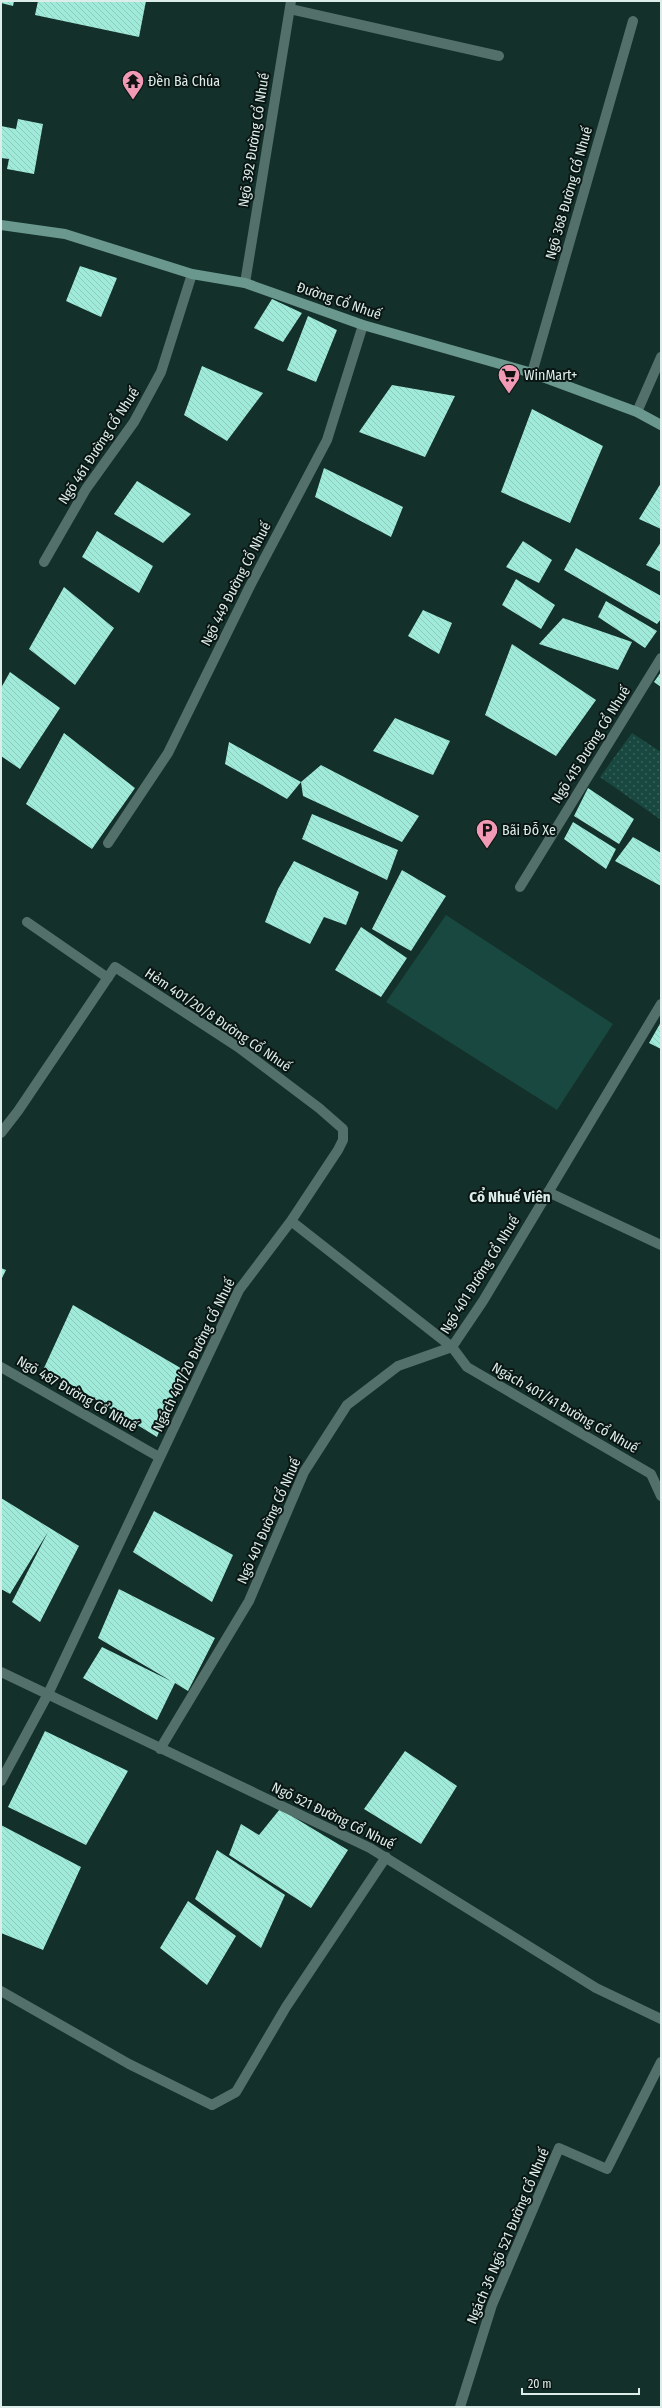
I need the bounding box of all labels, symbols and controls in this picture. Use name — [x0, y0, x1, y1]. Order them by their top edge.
temple icon: Đền Bà Chúa — [120, 68, 146, 101]
street label: Ngõ 392 Đường Cổ Nhuế — [234, 71, 273, 208]
place label: Đền Bà Chúa — [148, 72, 220, 90]
street label: Ngõ 368 Đường Cổ Nhuế — [541, 124, 596, 261]
street label: Đường Cổ Nhuế — [295, 278, 384, 323]
supermarket icon: WinMart+ — [496, 362, 522, 395]
place label: WinMart+ — [524, 367, 578, 384]
street label: Ngõ 461 Đường Cổ Nhuế — [54, 384, 143, 507]
street label: Ngõ 449 Đường Cổ Nhuế — [196, 519, 275, 649]
street label: Ngõ 415 Đường Cổ Nhuế — [547, 683, 634, 807]
parking icon: Bãi Đỗ Xe — [474, 817, 500, 850]
place label: Bãi Đỗ Xe — [502, 822, 556, 839]
street label: Hẻm 401/20/8 Đường Cổ Nhuế — [142, 964, 295, 1075]
district label: Cổ Nhuế Viên — [469, 1187, 551, 1206]
street label: Ngõ 401 Đường Cổ Nhuế — [436, 1212, 523, 1337]
street label: Ngách 401/20 Đường Cổ Nhuế — [149, 1275, 239, 1434]
street label: Ngõ 487 Đường Cổ Nhuế — [14, 1352, 141, 1435]
street label: Ngách 401/41 Đường Cổ Nhuế — [489, 1358, 642, 1457]
street label: Ngõ 401 Đường Cổ Nhuế — [233, 1455, 304, 1587]
street label: Ngõ 521 Đường Cổ Nhuế — [269, 1778, 398, 1853]
street label: Ngách 36 Ngõ 521 Đường Cổ Nhuế — [462, 2145, 553, 2327]
scale bar — [522, 2370, 639, 2396]
text: 20 m — [528, 2377, 552, 2391]

